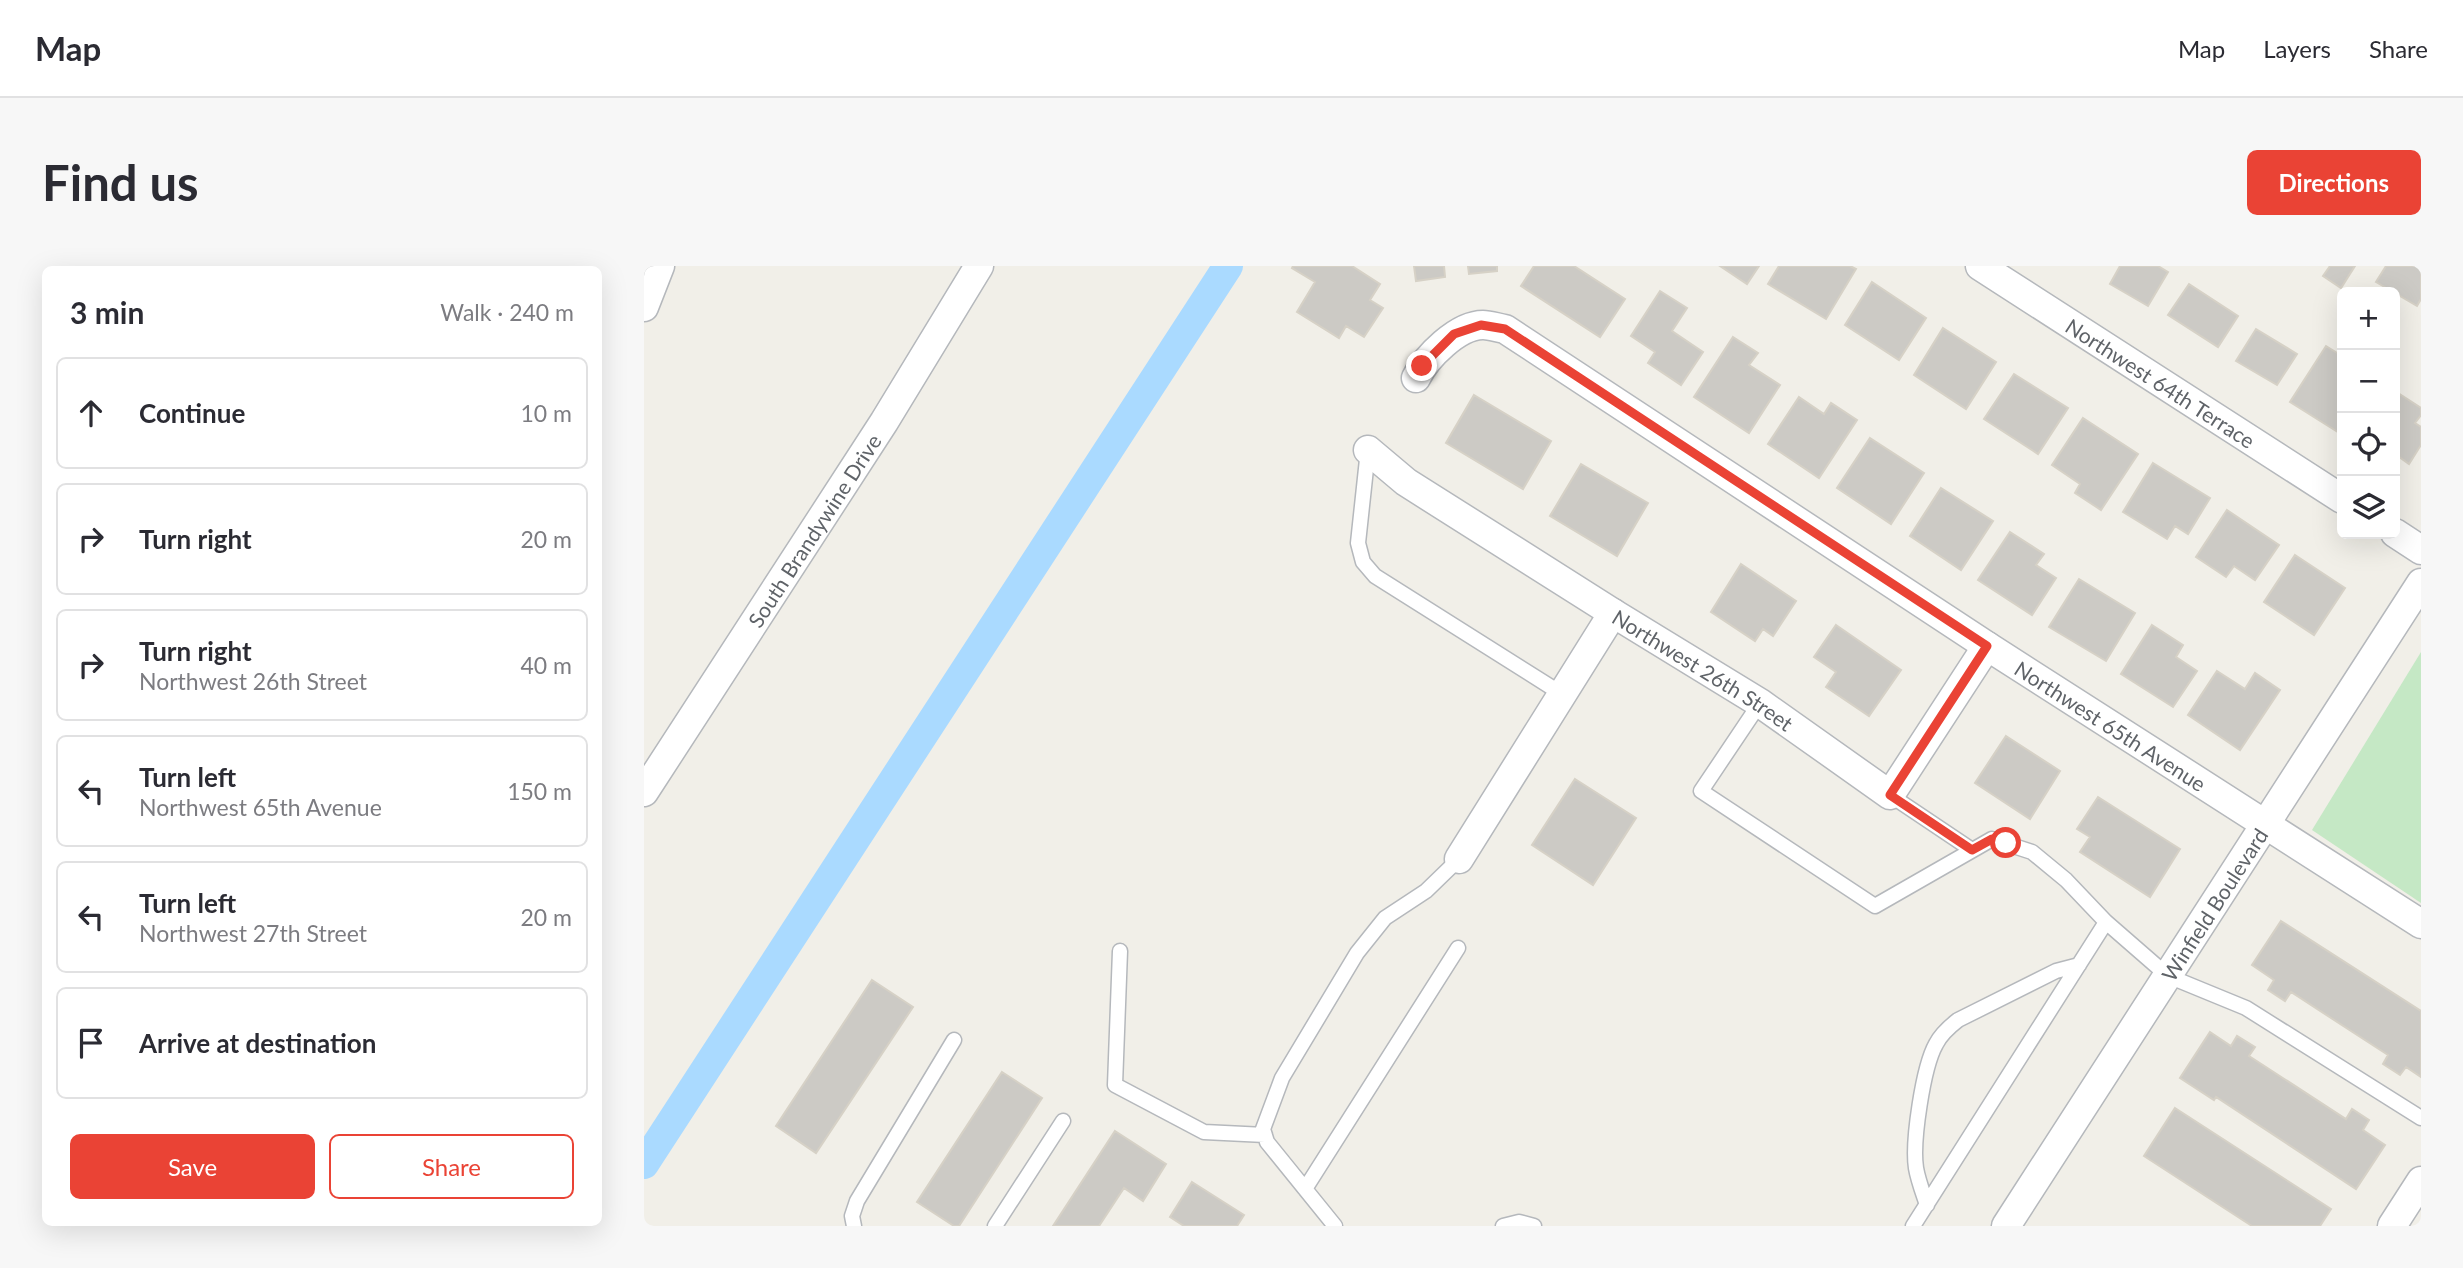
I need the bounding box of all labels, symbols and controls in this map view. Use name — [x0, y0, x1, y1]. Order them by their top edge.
text: Map — [35, 28, 101, 68]
text: Map — [2178, 34, 2225, 63]
text: Layers — [2263, 34, 2331, 63]
text: Share — [2369, 34, 2428, 63]
button: Directions — [2247, 150, 2421, 215]
text: Find us — [42, 153, 199, 211]
map controls — [2337, 287, 2400, 539]
button: + — [2337, 287, 2400, 350]
text: 3 min — [70, 294, 144, 330]
text: Walk · 240 m — [440, 298, 574, 326]
street label: Northwest 64th Terrace — [2062, 312, 2260, 452]
route end — [1406, 350, 1437, 381]
button: − — [2337, 350, 2400, 413]
icon: ahead — [72, 394, 110, 432]
text: Continue — [139, 397, 245, 429]
text: 10 m — [521, 399, 572, 427]
button: locate — [2337, 413, 2400, 476]
street label: South Brandywine Drive — [742, 429, 886, 631]
button: layers — [2337, 476, 2400, 539]
icon: right — [72, 520, 110, 558]
text: Turn right — [139, 523, 252, 555]
text: 20 m — [521, 525, 572, 553]
street label: Northwest 26th Street — [1608, 603, 1799, 736]
text: Turn right — [139, 635, 252, 667]
icon: right — [72, 646, 110, 684]
text: 40 m — [521, 651, 572, 679]
street label: Northwest 65th Avenue — [2011, 655, 2211, 796]
text: Northwest 26th Street — [139, 667, 367, 695]
text: Turn left — [139, 761, 236, 793]
icon: left — [72, 772, 110, 810]
text: 150 m — [507, 777, 572, 805]
text: Northwest 65th Avenue — [139, 793, 382, 821]
street label: Winfield Boulevard — [2155, 823, 2272, 985]
route start — [1990, 827, 2021, 858]
text: Turn left — [139, 887, 236, 919]
icon: left — [72, 898, 110, 936]
text: 20 m — [521, 903, 572, 931]
text: Northwest 27th Street — [139, 919, 367, 947]
icon: arrive — [72, 1024, 110, 1062]
text: Arrive at destination — [139, 1027, 376, 1059]
button: Save — [70, 1134, 315, 1199]
button: Share — [329, 1134, 574, 1199]

